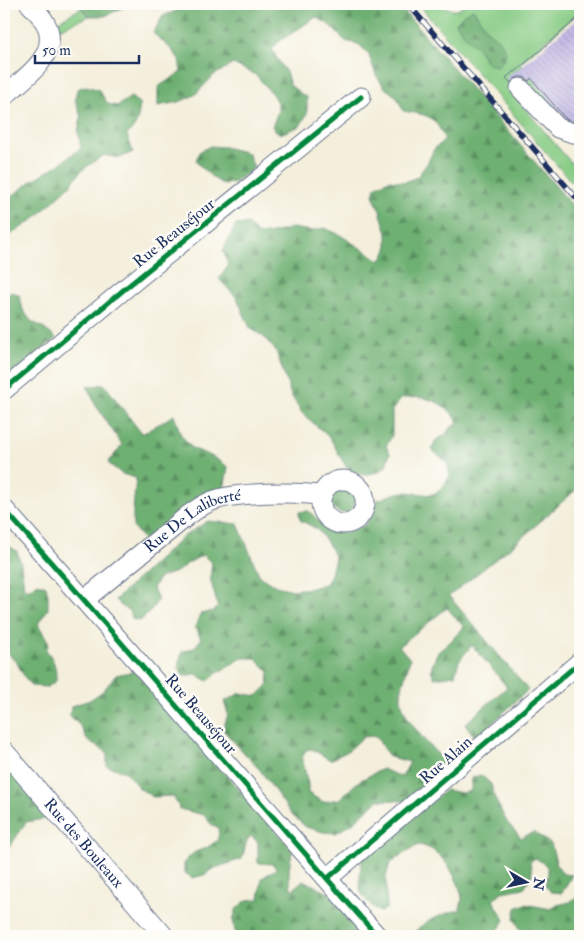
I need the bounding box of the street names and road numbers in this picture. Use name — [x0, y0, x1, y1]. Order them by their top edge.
street label: Rue Beauséjour — [129, 194, 219, 272]
street label: Rue De Laliberté — [140, 485, 242, 557]
street label: Rue Beauséjour — [161, 670, 241, 758]
street label: Rue Alain — [416, 732, 476, 788]
street label: Rue des Bouleaux — [40, 794, 128, 892]

